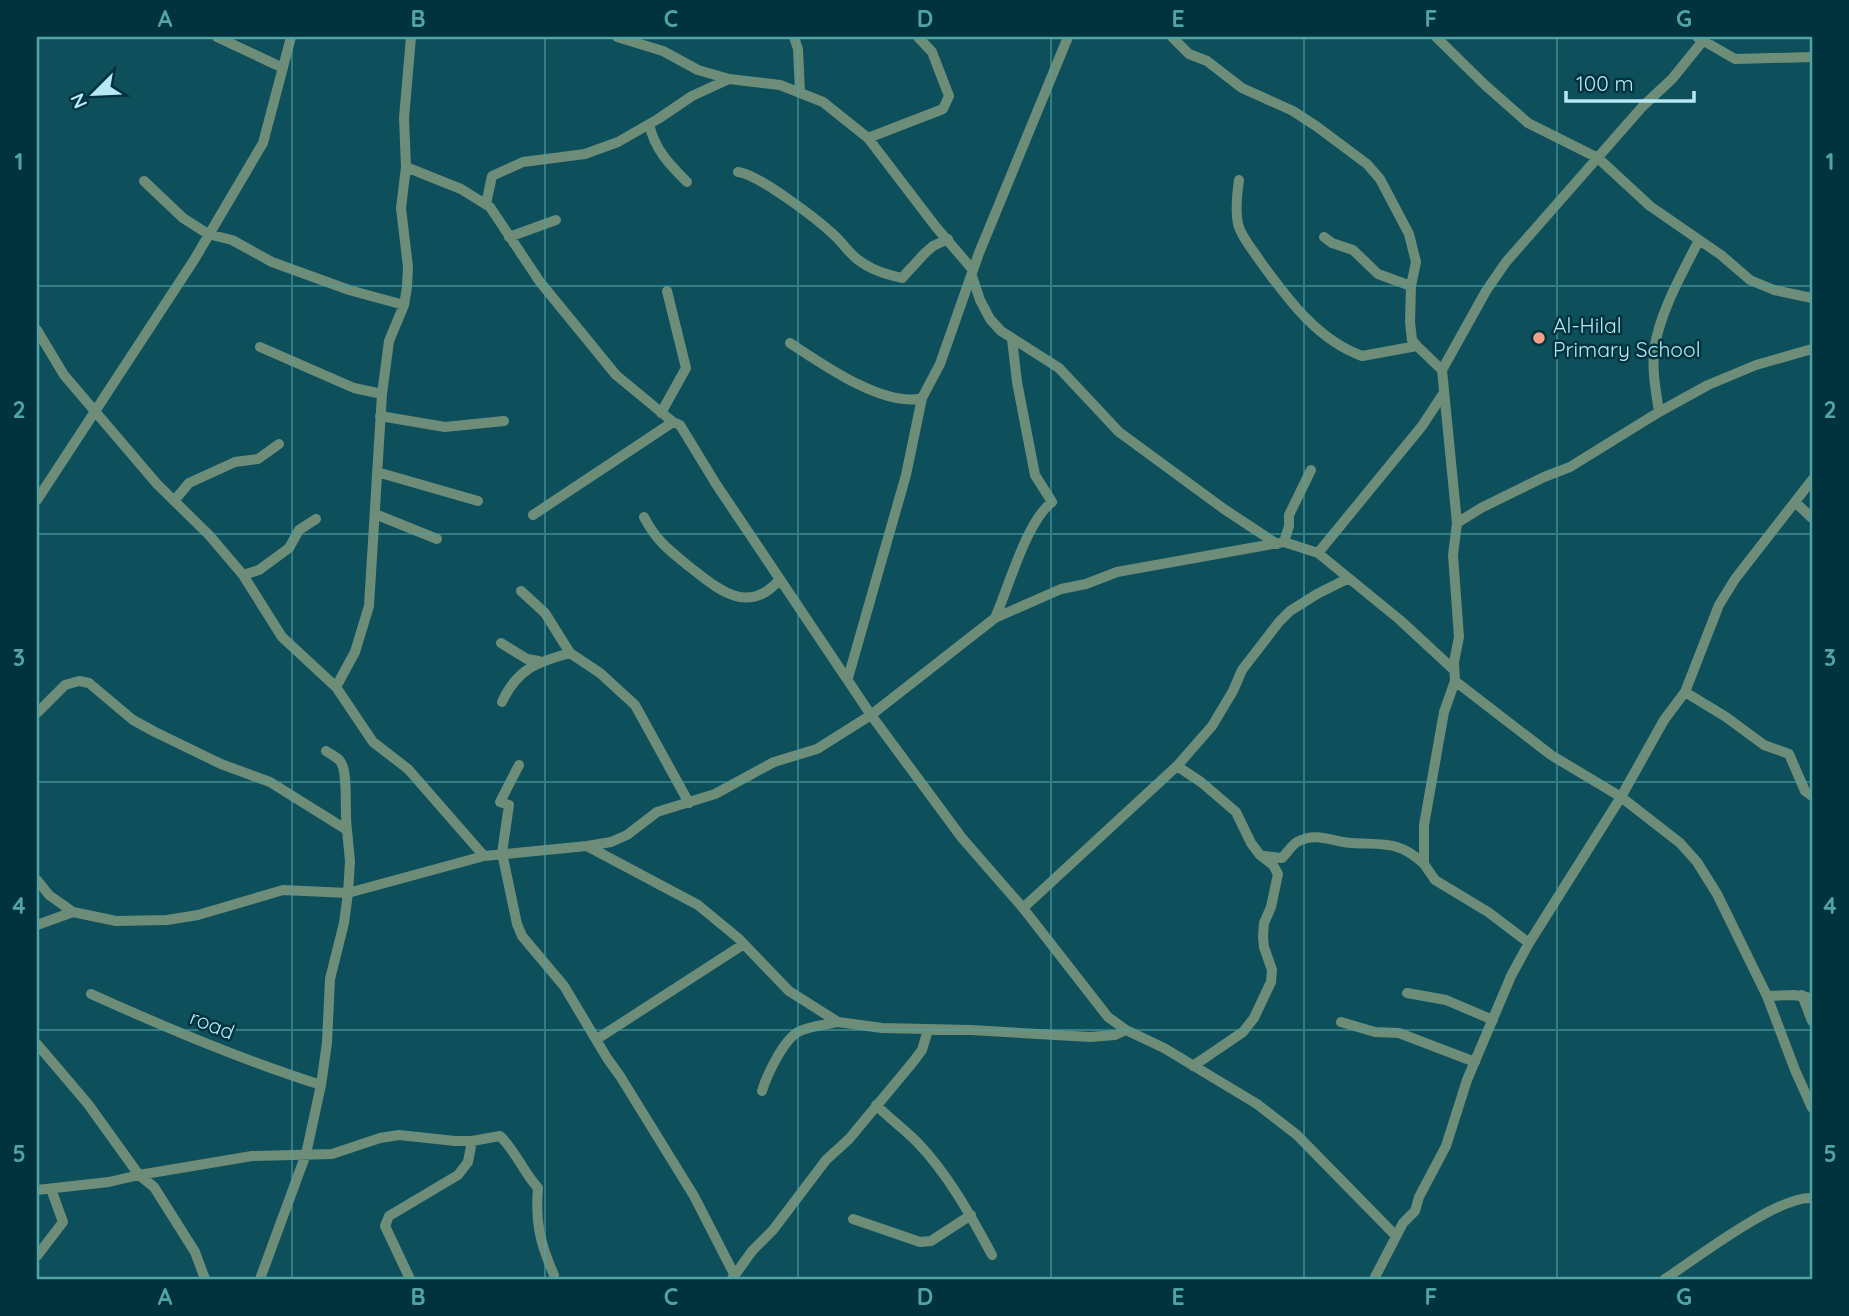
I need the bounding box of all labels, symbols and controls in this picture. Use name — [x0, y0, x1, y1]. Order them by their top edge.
text: A — [158, 4, 173, 33]
text: B — [410, 4, 426, 33]
text: C — [664, 4, 678, 33]
text: D — [917, 4, 933, 33]
text: E — [1171, 4, 1185, 33]
text: F — [1425, 4, 1437, 33]
text: G — [1676, 4, 1692, 33]
north arrow — [60, 60, 130, 130]
scale bar — [1566, 60, 1693, 104]
text: 100 m — [1576, 70, 1634, 96]
text: N — [65, 90, 92, 112]
text: 1 — [15, 147, 23, 176]
text: 1 — [1826, 147, 1834, 176]
place label: Al-Hilal Primary School — [1553, 312, 1701, 362]
marker: Al-Hilal Primary School — [1531, 330, 1547, 346]
text: 2 — [12, 395, 26, 424]
text: 2 — [1823, 395, 1837, 424]
text: 3 — [13, 643, 25, 672]
text: 3 — [1824, 643, 1836, 672]
text: 4 — [12, 891, 26, 920]
text: 4 — [1823, 891, 1837, 920]
street label: road — [186, 1003, 238, 1045]
text: 5 — [12, 1139, 26, 1168]
text: 5 — [1823, 1139, 1837, 1168]
text: A — [158, 1282, 173, 1311]
text: B — [410, 1282, 426, 1311]
text: C — [664, 1282, 678, 1311]
text: D — [917, 1282, 933, 1311]
text: E — [1171, 1282, 1185, 1311]
text: F — [1425, 1282, 1437, 1311]
text: G — [1676, 1282, 1692, 1311]

